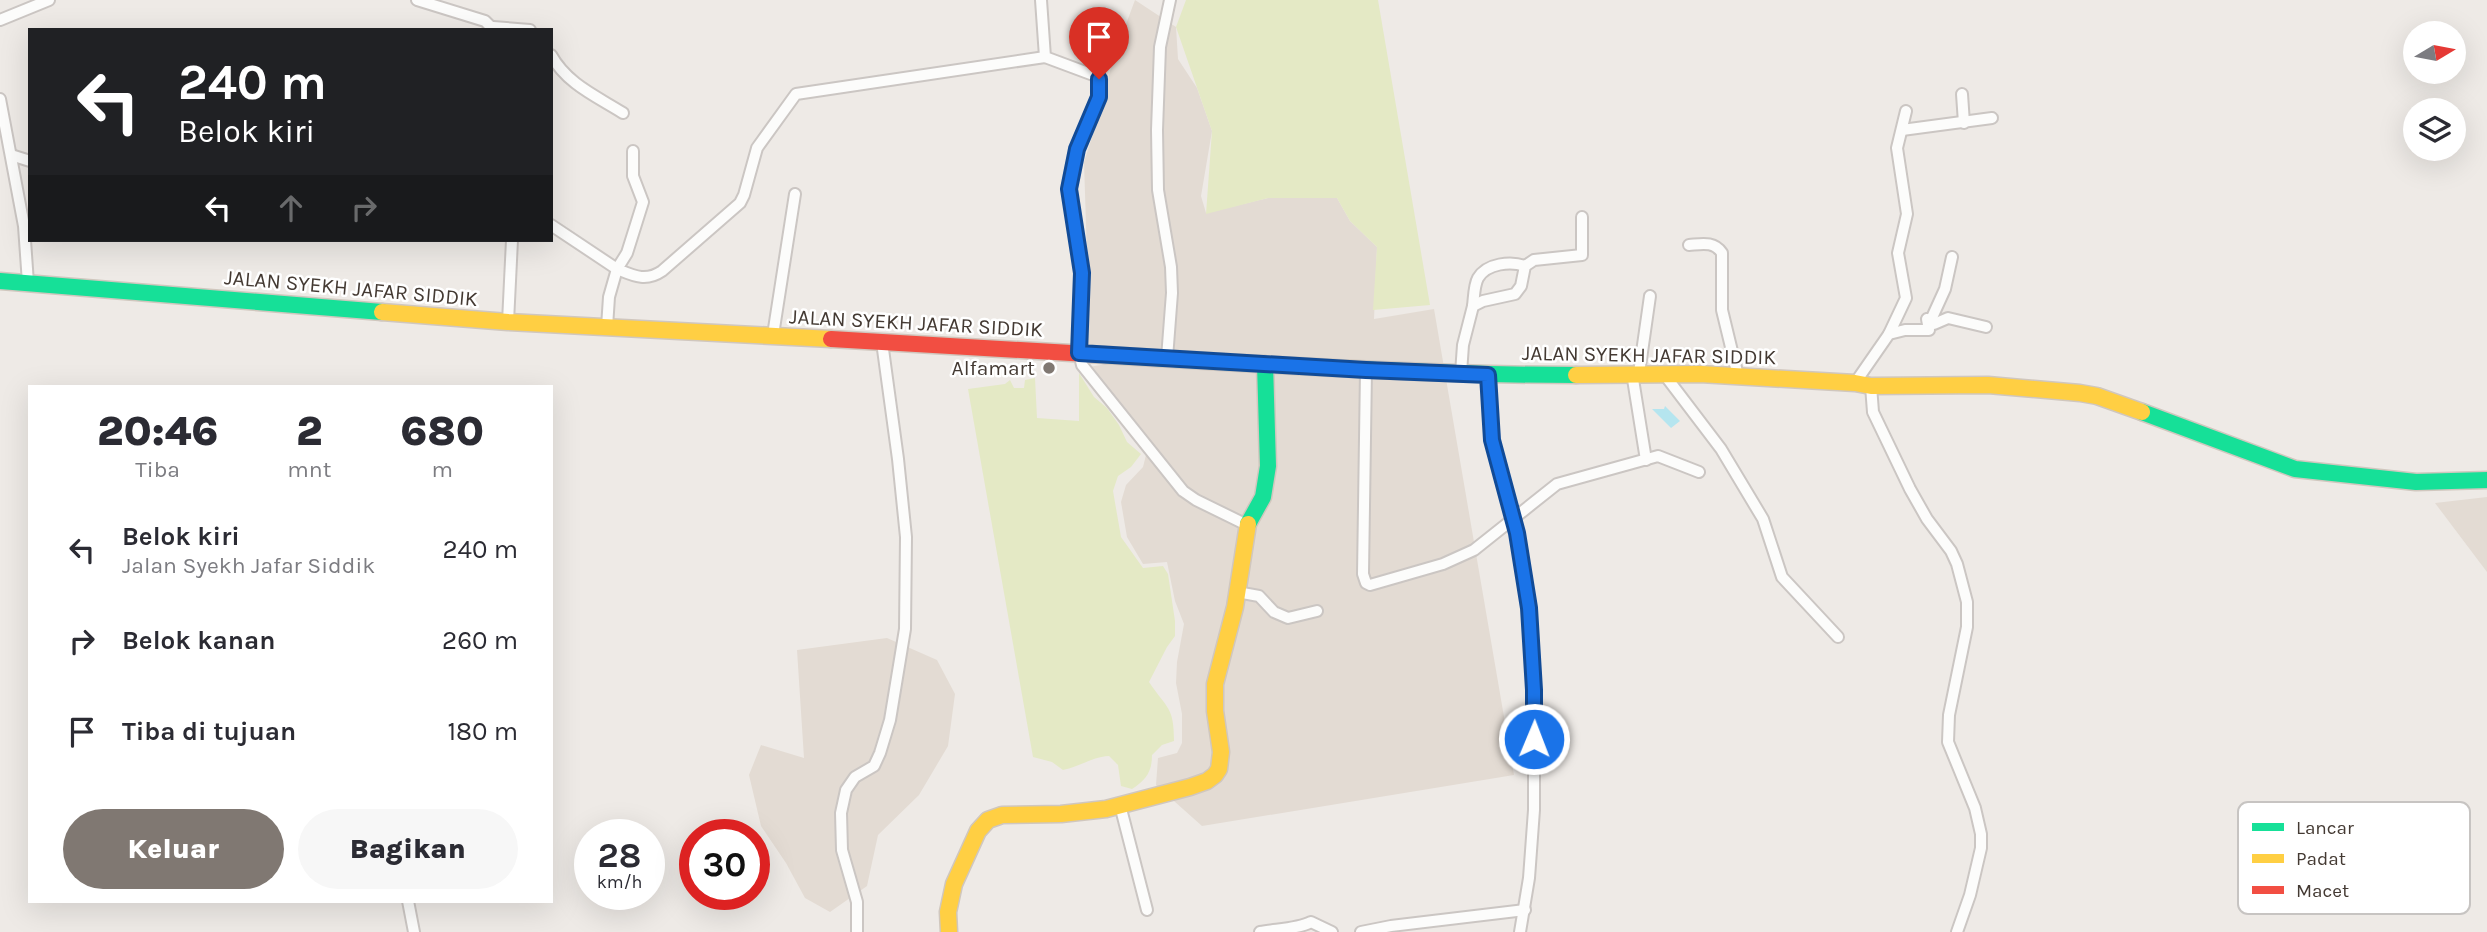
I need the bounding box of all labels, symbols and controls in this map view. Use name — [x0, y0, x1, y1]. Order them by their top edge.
pin — [1069, 7, 1129, 79]
icon: arrive — [1080, 18, 1118, 56]
north arrow — [2403, 21, 2466, 84]
map controls — [2403, 21, 2466, 161]
text: 240 m — [178, 54, 327, 111]
icon: left — [63, 56, 154, 147]
button: layers — [2403, 98, 2466, 161]
text: Belok kiri — [178, 113, 315, 150]
icon: left — [199, 189, 237, 227]
icon: ahead — [272, 189, 310, 227]
icon: right — [345, 189, 383, 227]
street label: JALAN SYEKH JAFAR SIDDIK — [223, 265, 479, 311]
street label: JALAN SYEKH JAFAR SIDDIK — [788, 304, 1044, 342]
street label: JALAN SYEKH JAFAR SIDDIK — [1522, 341, 1777, 369]
place label: Alfamart — [952, 356, 1035, 380]
marker: Alfamart — [1041, 360, 1057, 376]
text: 20:46 — [97, 406, 218, 456]
text: 2 — [296, 406, 323, 456]
text: 680 — [400, 406, 484, 456]
text: Tiba — [135, 456, 180, 483]
text: mnt — [287, 456, 331, 483]
text: m — [431, 456, 453, 483]
text: Belok kiri — [122, 521, 240, 552]
icon: left — [63, 531, 101, 569]
text: 240 m — [442, 534, 518, 565]
text: Jalan Syekh Jafar Siddik — [122, 552, 375, 579]
icon: right — [63, 622, 101, 660]
text: Belok kanan — [122, 625, 275, 656]
text: 260 m — [442, 625, 518, 656]
position arrow — [1497, 702, 1571, 776]
icon: arrive — [63, 713, 101, 751]
text: Tiba di tujuan — [122, 716, 296, 747]
text: 180 m — [448, 716, 518, 747]
legend — [2238, 802, 2470, 914]
button: Keluar — [63, 809, 284, 889]
button: Bagikan — [298, 809, 518, 889]
text: Lancar — [2296, 817, 2354, 839]
speed limit sign: 30 — [679, 819, 770, 910]
text: 28 — [598, 835, 641, 876]
text: Padat — [2296, 848, 2346, 870]
text: km/h — [597, 871, 642, 893]
text: Macet — [2296, 880, 2349, 902]

